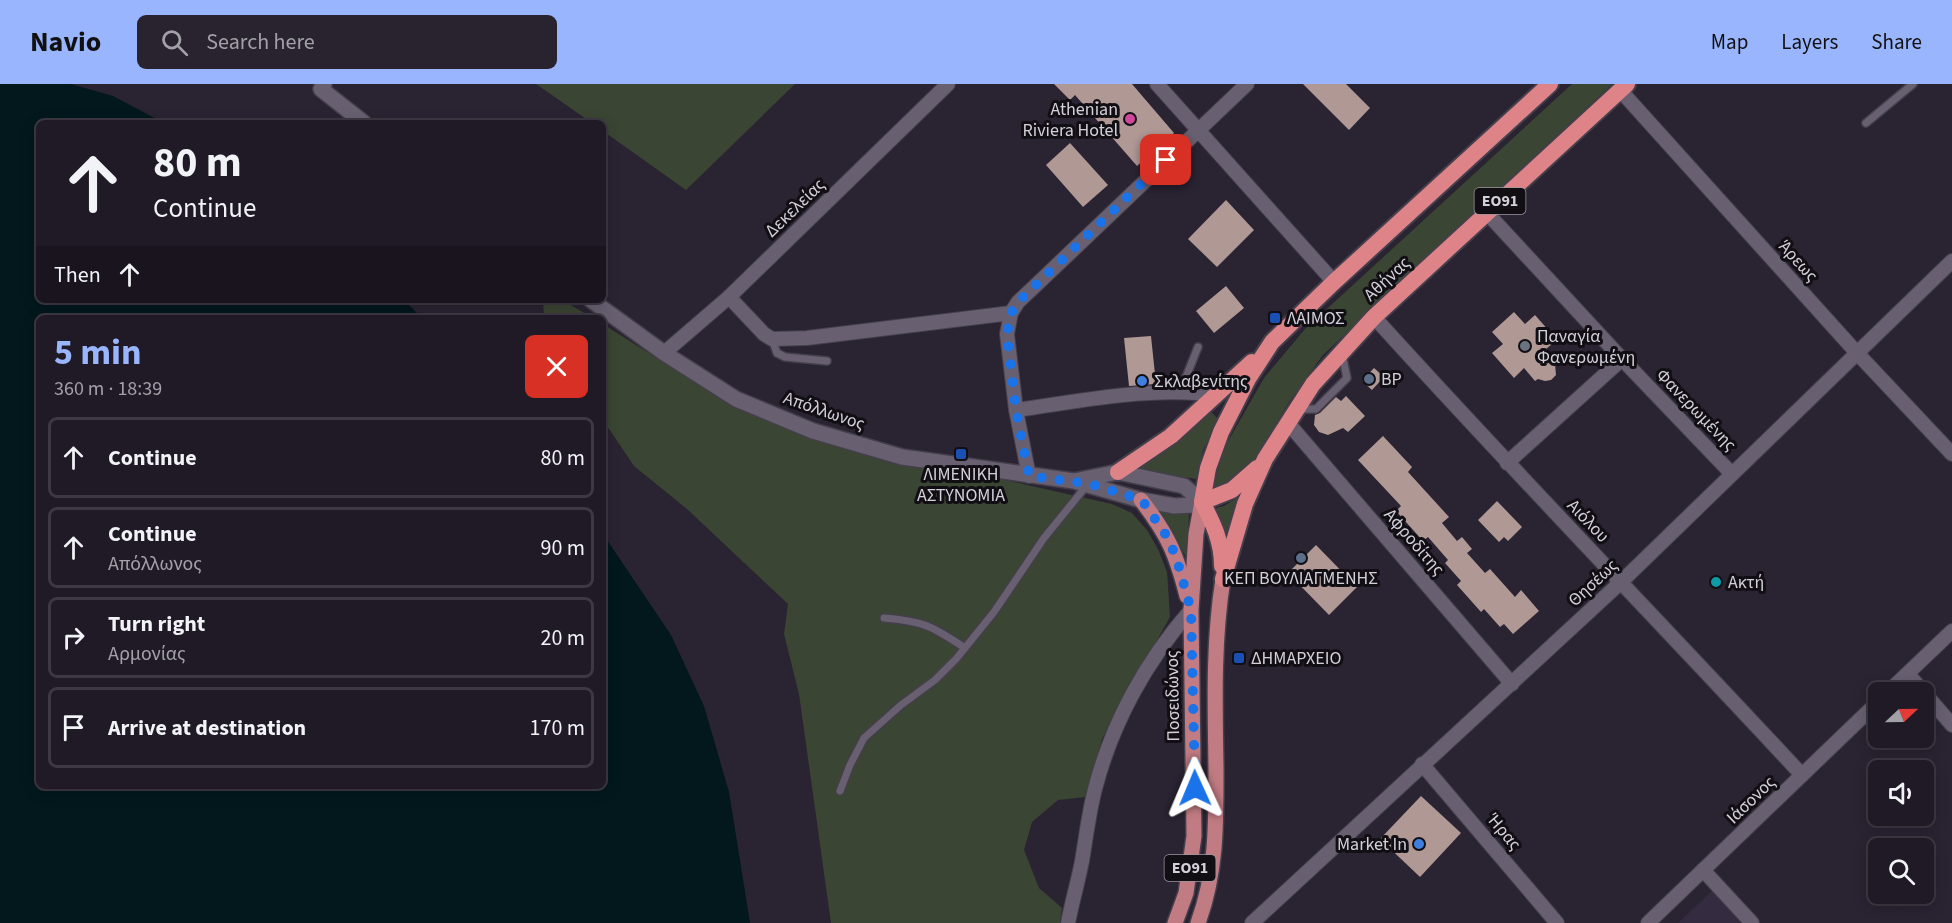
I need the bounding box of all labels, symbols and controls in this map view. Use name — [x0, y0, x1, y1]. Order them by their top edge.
search box — [137, 15, 557, 69]
text: Navio — [30, 22, 101, 62]
icon: search — [158, 26, 191, 59]
text: Search here — [206, 26, 315, 58]
text: Map — [1711, 27, 1748, 57]
text: Layers — [1781, 27, 1838, 57]
text: Share — [1871, 27, 1922, 57]
place label: Athenian Riviera Hotel — [1023, 97, 1118, 143]
marker: Athenian Riviera Hotel — [1123, 112, 1137, 126]
text: 80 m — [153, 133, 242, 193]
pin — [1140, 134, 1191, 185]
icon: arrive — [1149, 143, 1182, 176]
icon: ahead — [54, 144, 132, 222]
street label: Δεκελείας — [759, 173, 831, 243]
road number: ΕΟ91 — [1474, 188, 1526, 214]
text: Continue — [153, 189, 256, 228]
street label: Άρεως — [1773, 235, 1824, 288]
street label: Αθήνας — [1358, 251, 1416, 307]
icon: ahead — [113, 258, 146, 291]
text: Then — [54, 259, 101, 291]
place label: ΛΑΙΜΟΣ — [1287, 306, 1345, 331]
marker: ΛΑΙΜΟΣ — [1268, 311, 1282, 325]
place label: Παναγία Φανερωμένη — [1537, 324, 1635, 370]
text: 5 min — [54, 327, 142, 378]
button: close — [525, 335, 588, 398]
marker: Παναγία Φανερωμένη — [1518, 339, 1532, 353]
street label: Φανερωμένης — [1650, 363, 1742, 457]
place label: BP — [1381, 367, 1402, 392]
place label: Σκλαβενίτης — [1154, 369, 1248, 394]
marker: BP — [1362, 372, 1376, 386]
marker: Σκλαβενίτης — [1135, 374, 1149, 388]
text: 360 m · 18:39 — [54, 375, 162, 403]
street label: Απόλλωνος — [780, 385, 868, 437]
icon: ahead — [57, 441, 90, 474]
text: Continue — [108, 442, 197, 474]
text: 80 m — [540, 442, 585, 474]
marker: ΛΙΜΕΝΙΚΗ ΑΣΤΥΝΟΜΙΑ — [954, 447, 968, 461]
place label: ΛΙΜΕΝΙΚΗ ΑΣΤΥΝΟΜΙΑ — [917, 462, 1005, 508]
street label: Αιόλου — [1561, 494, 1615, 548]
street label: Αφροδίτης — [1378, 503, 1450, 581]
text: Continue — [108, 518, 197, 550]
icon: ahead — [57, 531, 90, 564]
text: 90 m — [540, 532, 585, 564]
text: Απόλλωνος — [108, 550, 202, 578]
marker: ΚΕΠ ΒΟΥΛΙΑΓΜΕΝΗΣ — [1294, 551, 1308, 565]
street label: Θησέως — [1563, 553, 1624, 612]
place label: ΚΕΠ ΒΟΥΛΙΑΓΜΕΝΗΣ — [1224, 566, 1378, 591]
place label: Ακτή — [1728, 570, 1764, 595]
marker: Ακτή — [1709, 575, 1723, 589]
text: Turn right — [108, 608, 205, 640]
icon: right — [57, 621, 90, 654]
text: 20 m — [540, 622, 585, 654]
text: Αρμονίας — [108, 640, 186, 668]
place label: ΔΗΜΑΡΧΕΙΟ — [1251, 646, 1341, 671]
street label: Ποσειδώνος — [1160, 650, 1186, 742]
marker: ΔΗΜΑΡΧΕΙΟ — [1232, 651, 1246, 665]
north arrow — [1868, 682, 1934, 748]
map controls — [1868, 682, 1934, 904]
icon: arrive — [57, 711, 90, 744]
text: Arrive at destination — [108, 712, 306, 744]
text: 170 m — [530, 712, 585, 744]
position arrow — [1163, 756, 1227, 820]
button: sound — [1868, 760, 1934, 826]
street label: Ιάσονος — [1721, 770, 1781, 830]
street label: Ήρας — [1481, 807, 1527, 856]
place label: Market In — [1337, 832, 1407, 857]
marker: Market In — [1412, 837, 1426, 851]
button: search — [1868, 838, 1934, 904]
road number: ΕΟ91 — [1164, 855, 1216, 881]

